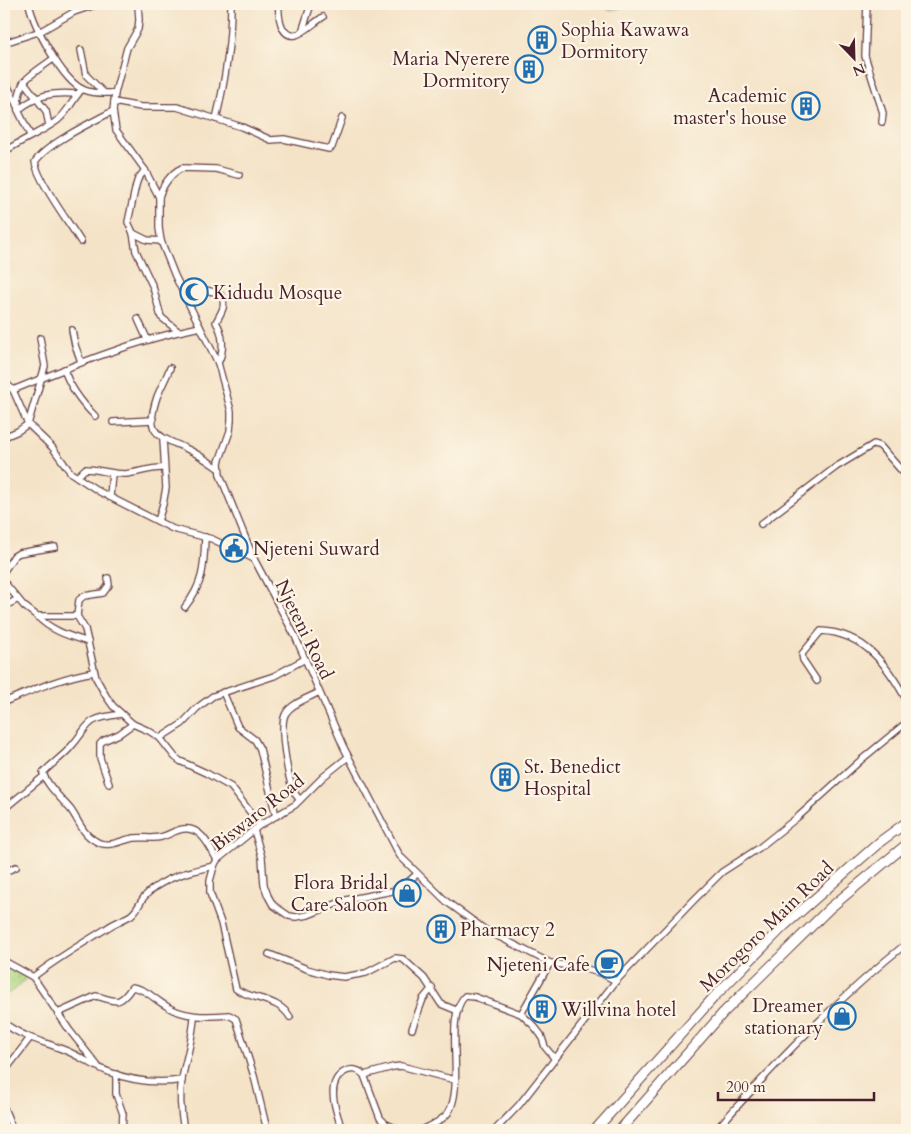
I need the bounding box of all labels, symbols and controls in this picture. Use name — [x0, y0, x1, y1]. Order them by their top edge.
place label: Sophia Kawawa Dormitory — [561, 17, 689, 65]
building icon: Sophia Kawawa Dormitory — [527, 25, 557, 55]
north arrow — [828, 32, 878, 82]
place label: Maria Nyerere Dormitory — [392, 46, 510, 94]
building icon: Maria Nyerere Dormitory — [514, 54, 544, 84]
text: N — [850, 58, 868, 81]
place label: Academic master's house — [673, 83, 787, 131]
building icon: Academic master's house — [791, 91, 821, 121]
mosque icon: Kidudu Mosque — [179, 277, 209, 307]
place label: Kidudu Mosque — [213, 280, 342, 306]
public building icon: Njeteni Suward — [219, 533, 249, 563]
place label: Njeteni Suward — [253, 536, 380, 562]
street label: Njeteni Road — [269, 575, 339, 684]
place label: St. Benedict Hospital — [524, 754, 621, 802]
building icon: St. Benedict Hospital — [490, 762, 520, 792]
street label: Biswaro Road — [205, 768, 310, 858]
street label: Morogoro Main Road — [694, 856, 840, 998]
place label: Flora Bridal Care Saloon — [291, 870, 388, 918]
shop icon: Flora Bridal Care Saloon — [392, 878, 422, 908]
building icon: Pharmacy 2 — [426, 914, 456, 944]
place label: Pharmacy 2 — [460, 917, 555, 943]
cafe icon: Njeteni Cafe — [594, 949, 624, 979]
place label: Njeteni Cafe — [487, 952, 590, 978]
place label: Dreamer stationary — [745, 993, 823, 1041]
building icon: Willvina hotel — [527, 994, 557, 1024]
place label: Willvina hotel — [560, 997, 676, 1023]
shop icon: Dreamer stationary — [827, 1001, 857, 1031]
scale bar — [718, 1069, 875, 1101]
text: 200 m — [726, 1077, 766, 1097]

